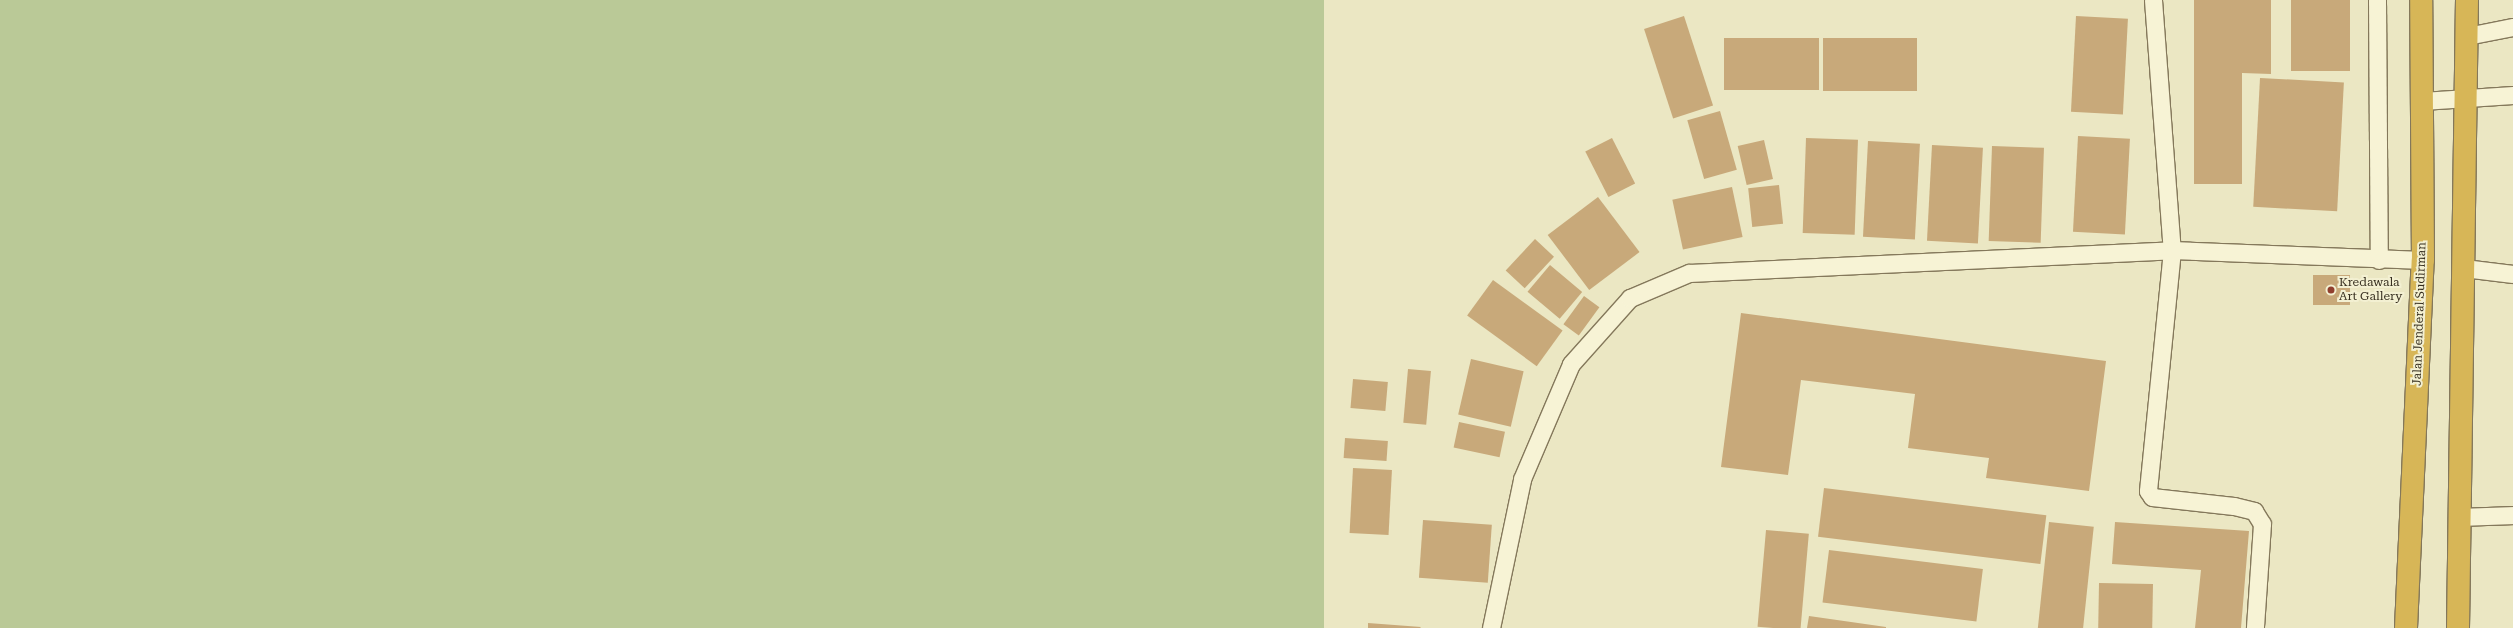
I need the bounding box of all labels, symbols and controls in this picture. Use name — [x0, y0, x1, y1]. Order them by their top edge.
street label: Jalan Jenderal Sudirman — [2410, 242, 2430, 386]
place label: Kredawala Art Gallery — [2339, 276, 2402, 304]
marker: Kredawala Art Gallery — [2326, 285, 2336, 295]

